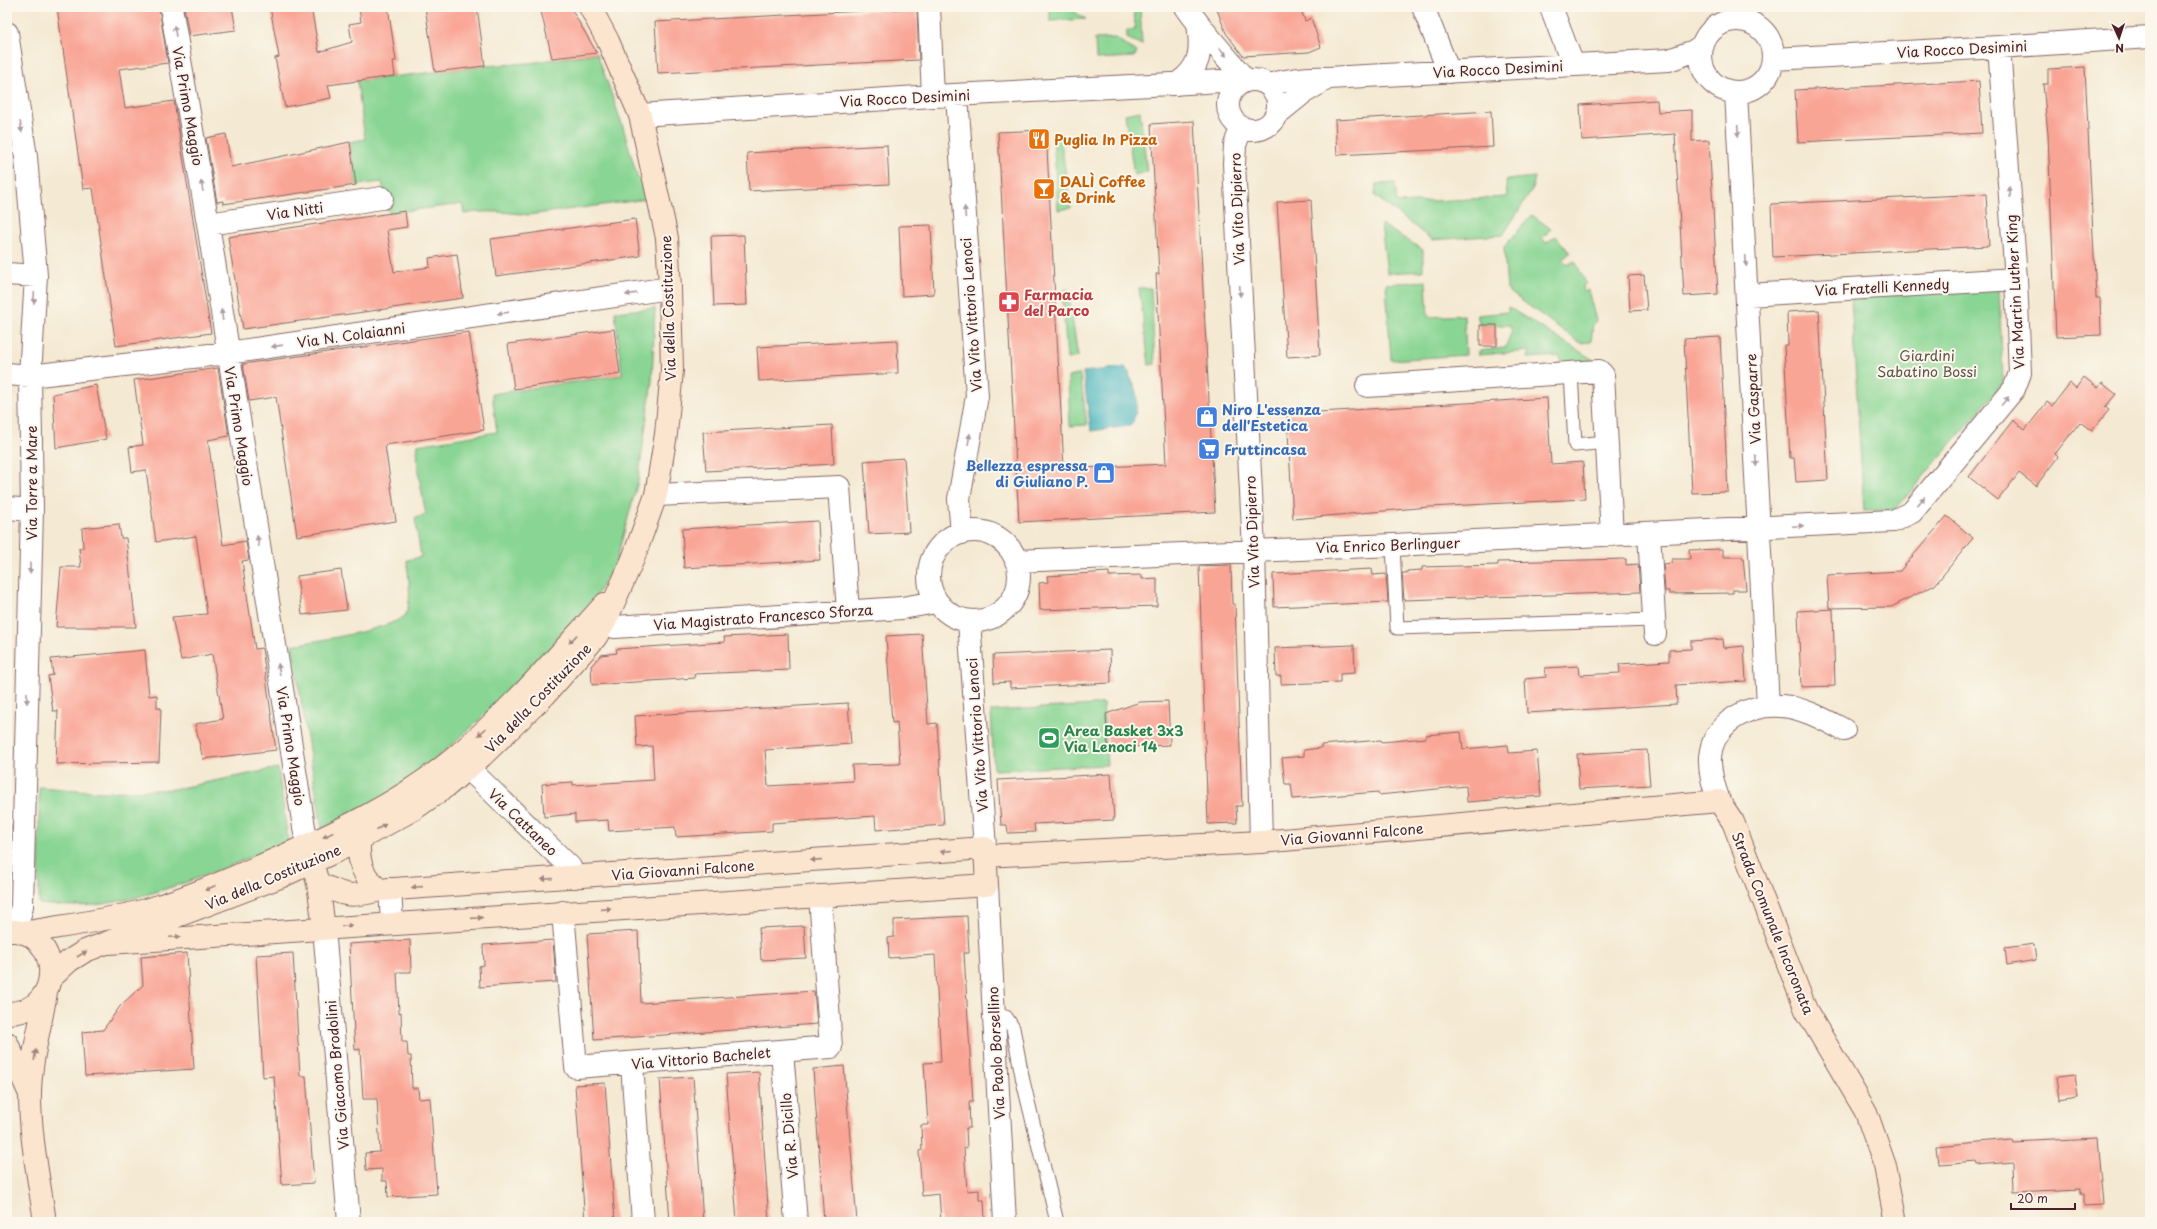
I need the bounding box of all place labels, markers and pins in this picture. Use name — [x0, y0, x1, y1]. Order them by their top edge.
restaurant icon: Puglia In Pizza — [1026, 126, 1052, 152]
place label: Puglia In Pizza — [1054, 129, 1158, 150]
place label: DALÌ Coffee & Drink — [1060, 171, 1146, 208]
bar icon: DALÌ Coffee & Drink — [1031, 176, 1057, 202]
place label: Farmacia del Parco — [1024, 284, 1094, 321]
pharmacy icon: Farmacia del Parco — [996, 289, 1022, 315]
place label: Niro L'essenza dell'Estetica — [1222, 399, 1322, 436]
shop icon: Niro L'essenza dell'Estetica — [1194, 404, 1220, 430]
supermarket icon: Fruttincasa — [1196, 436, 1222, 462]
place label: Fruttincasa — [1224, 439, 1307, 460]
place label: Bellezza espressa di Giuliano P. — [966, 455, 1089, 492]
shop icon: Bellezza espressa di Giuliano P. — [1091, 460, 1117, 486]
place label: Area Basket 3x3 Via Lenoci 14 — [1064, 720, 1183, 757]
sports icon: Area Basket 3x3 Via Lenoci 14 — [1036, 725, 1062, 751]

